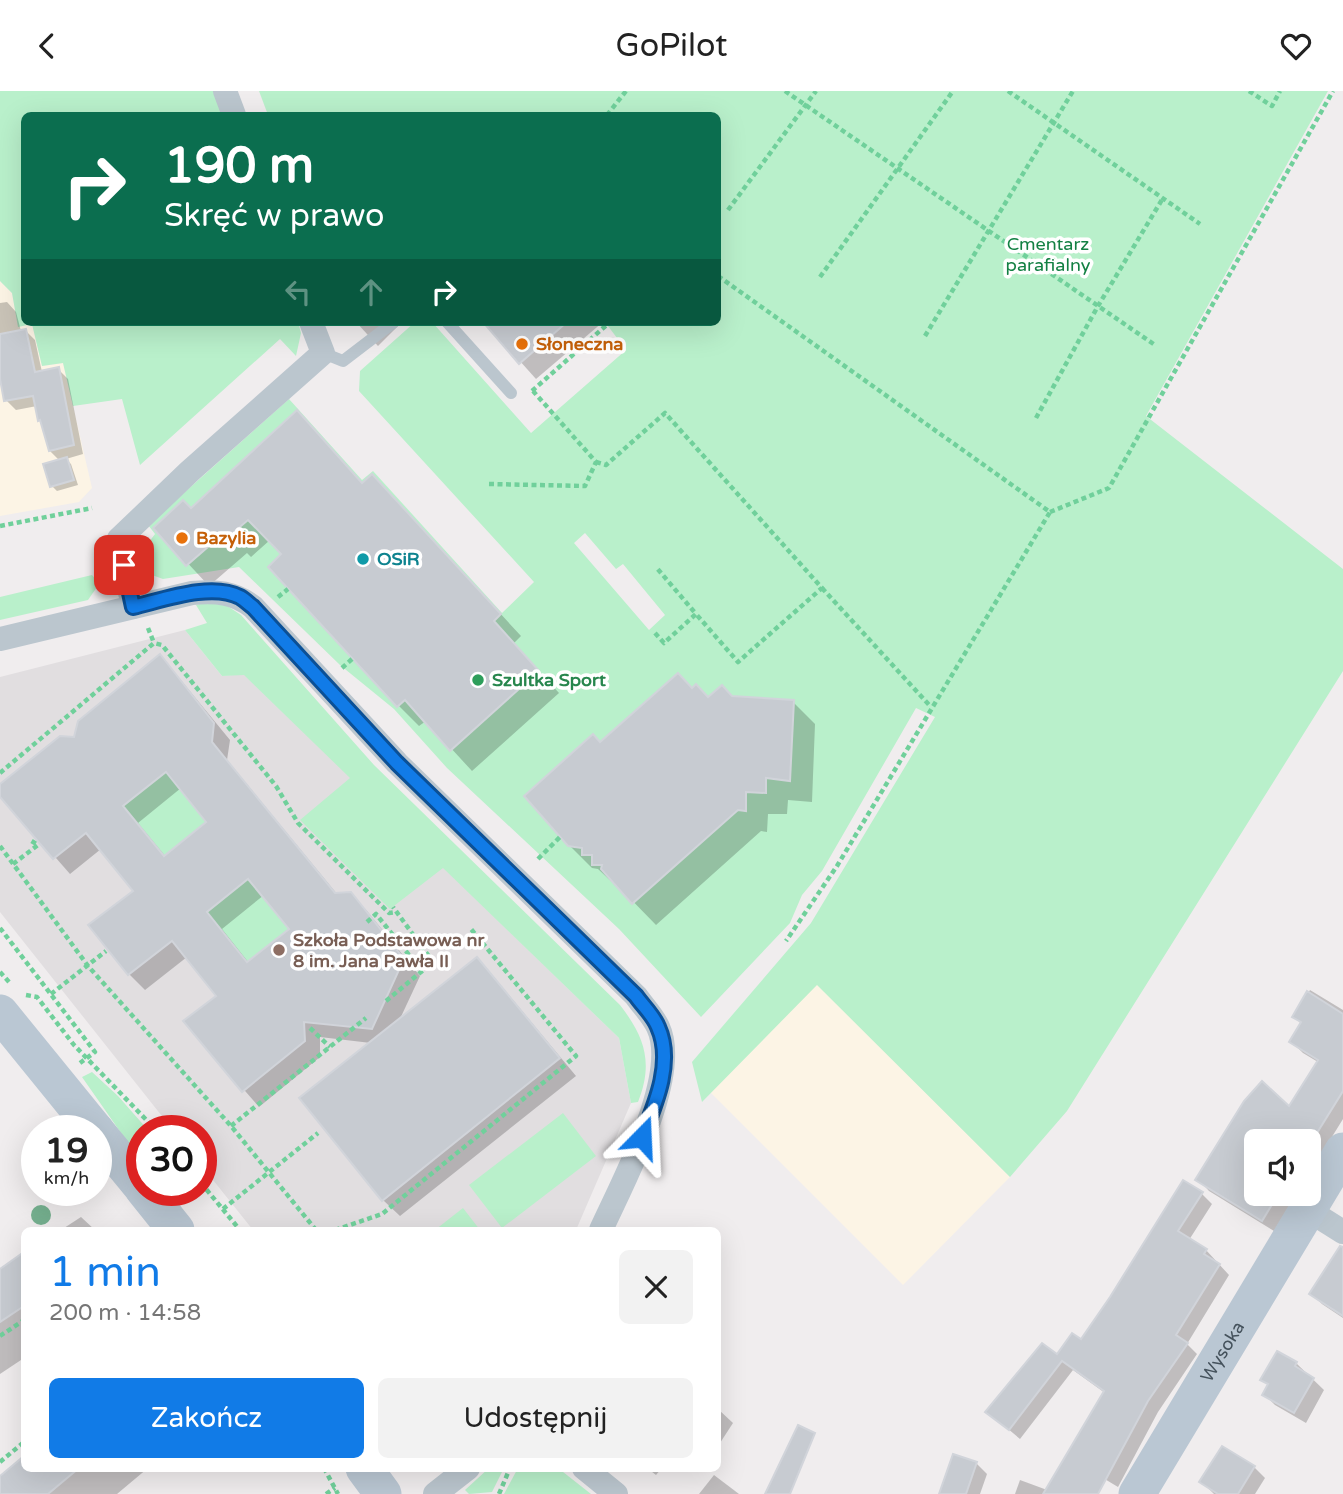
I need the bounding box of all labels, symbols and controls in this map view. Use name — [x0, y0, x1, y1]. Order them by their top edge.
icon: back — [28, 27, 66, 65]
text: GoPilot — [616, 27, 727, 65]
icon: heart — [1277, 27, 1315, 65]
text: 190 m — [164, 137, 314, 196]
icon: right — [49, 140, 140, 231]
text: Skręć w prawo — [164, 197, 385, 235]
park label: Cmentarz parafialny — [1006, 233, 1091, 276]
icon: left — [279, 273, 317, 311]
icon: ahead — [352, 273, 390, 311]
icon: right — [425, 273, 463, 311]
place label: Słoneczna — [536, 333, 623, 355]
marker: Słoneczna — [514, 336, 530, 352]
place label: Bazylia — [196, 527, 256, 549]
marker: Bazylia — [174, 530, 190, 546]
pin — [94, 535, 154, 595]
icon: arrive — [105, 546, 143, 584]
place label: OSiR — [377, 548, 420, 570]
marker: OSiR — [355, 551, 371, 567]
place label: Szultka Sport — [492, 669, 606, 691]
marker: Szultka Sport — [470, 672, 486, 688]
place label: Szkoła Podstawowa nr 8 im. Jana Pawła II — [293, 929, 485, 972]
marker: Szkoła Podstawowa nr 8 im. Jana Pawła II — [271, 942, 287, 958]
position arrow — [605, 1100, 679, 1174]
speed limit sign: 30 — [126, 1115, 217, 1206]
map controls — [1244, 1129, 1321, 1206]
button: sound — [1244, 1129, 1321, 1206]
text: 19 — [45, 1130, 88, 1172]
text: km/h — [44, 1167, 89, 1189]
text: 1 min — [49, 1247, 161, 1298]
button: close — [619, 1250, 693, 1324]
text: 200 m · 14:58 — [49, 1299, 201, 1327]
street label: Wysoka — [1196, 1317, 1249, 1386]
button: Zakończ — [49, 1378, 364, 1458]
button: Udostępnij — [378, 1378, 693, 1458]

